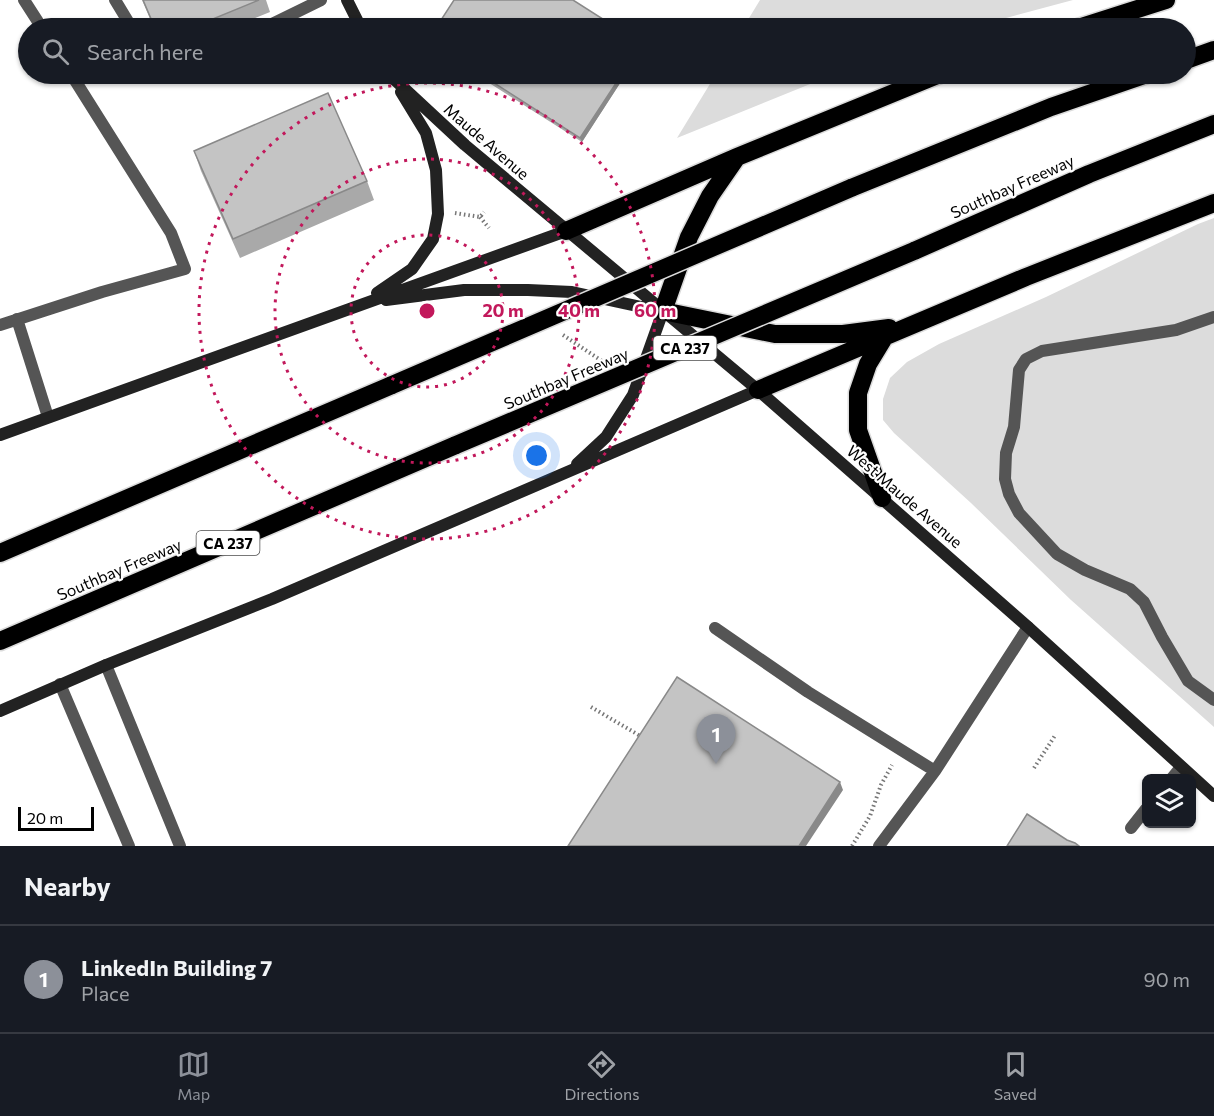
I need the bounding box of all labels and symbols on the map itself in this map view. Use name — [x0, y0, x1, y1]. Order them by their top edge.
street label: Maude Avenue — [441, 99, 533, 183]
street label: Southbay Freeway — [947, 150, 1077, 222]
text: 20 m — [482, 299, 524, 321]
text: 40 m — [558, 299, 600, 321]
text: 60 m — [634, 299, 676, 321]
centre of rings — [417, 301, 437, 321]
road number: CA 237 — [654, 336, 716, 360]
street label: Southbay Freeway — [501, 343, 631, 413]
your location — [522, 441, 551, 470]
street label: West Maude Avenue — [843, 441, 967, 551]
road number: CA 237 — [196, 531, 260, 555]
street label: Southbay Freeway — [54, 534, 184, 604]
pin: 1 — [696, 714, 736, 764]
scale bar — [18, 804, 94, 832]

